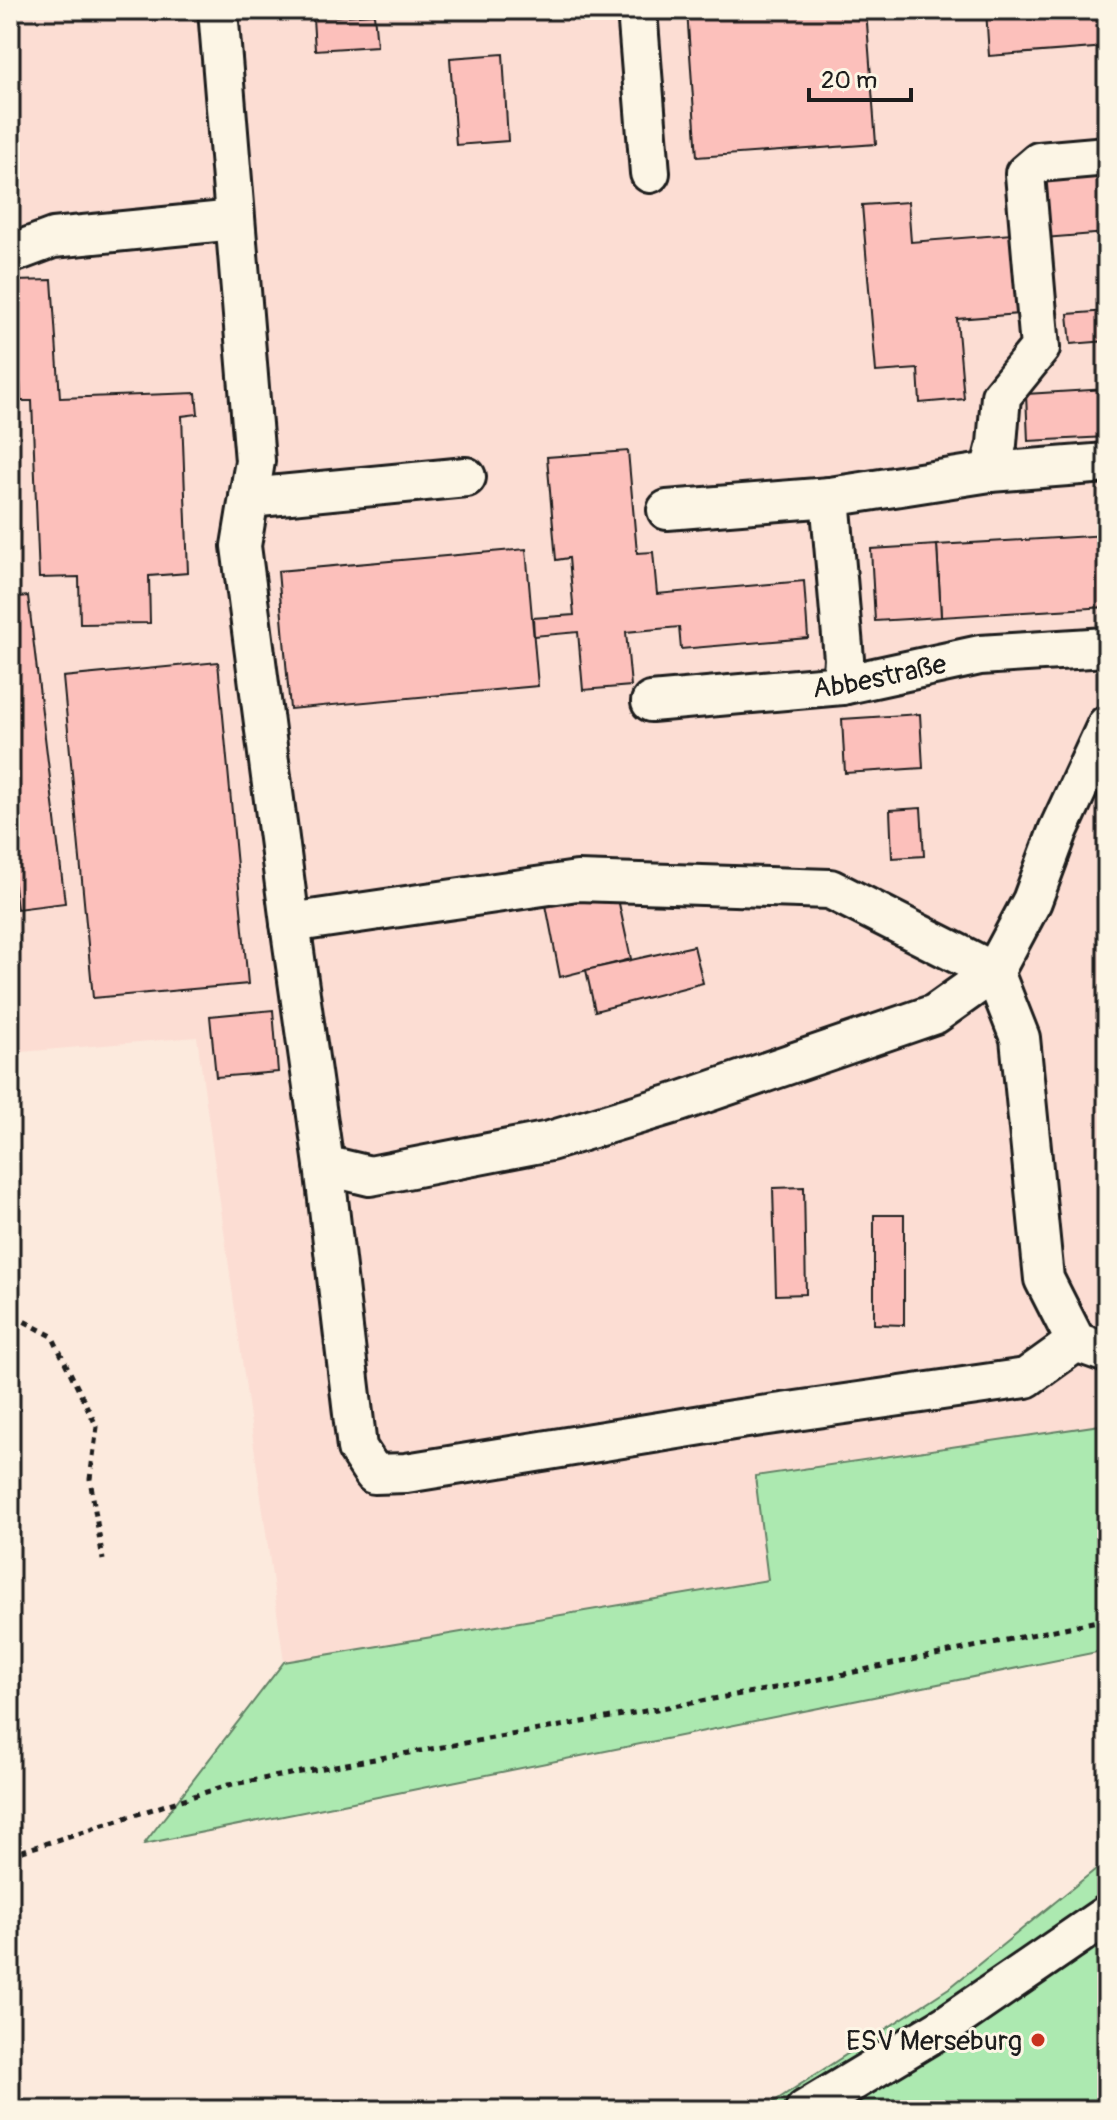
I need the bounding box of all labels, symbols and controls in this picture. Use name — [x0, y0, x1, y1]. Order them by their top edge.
scale bar — [809, 52, 911, 102]
text: 20 m — [821, 66, 877, 95]
street label: Abbestraße — [811, 647, 950, 707]
place label: ESV Merseburg — [846, 2024, 1022, 2059]
marker: ESV Merseburg — [1029, 2031, 1047, 2049]

